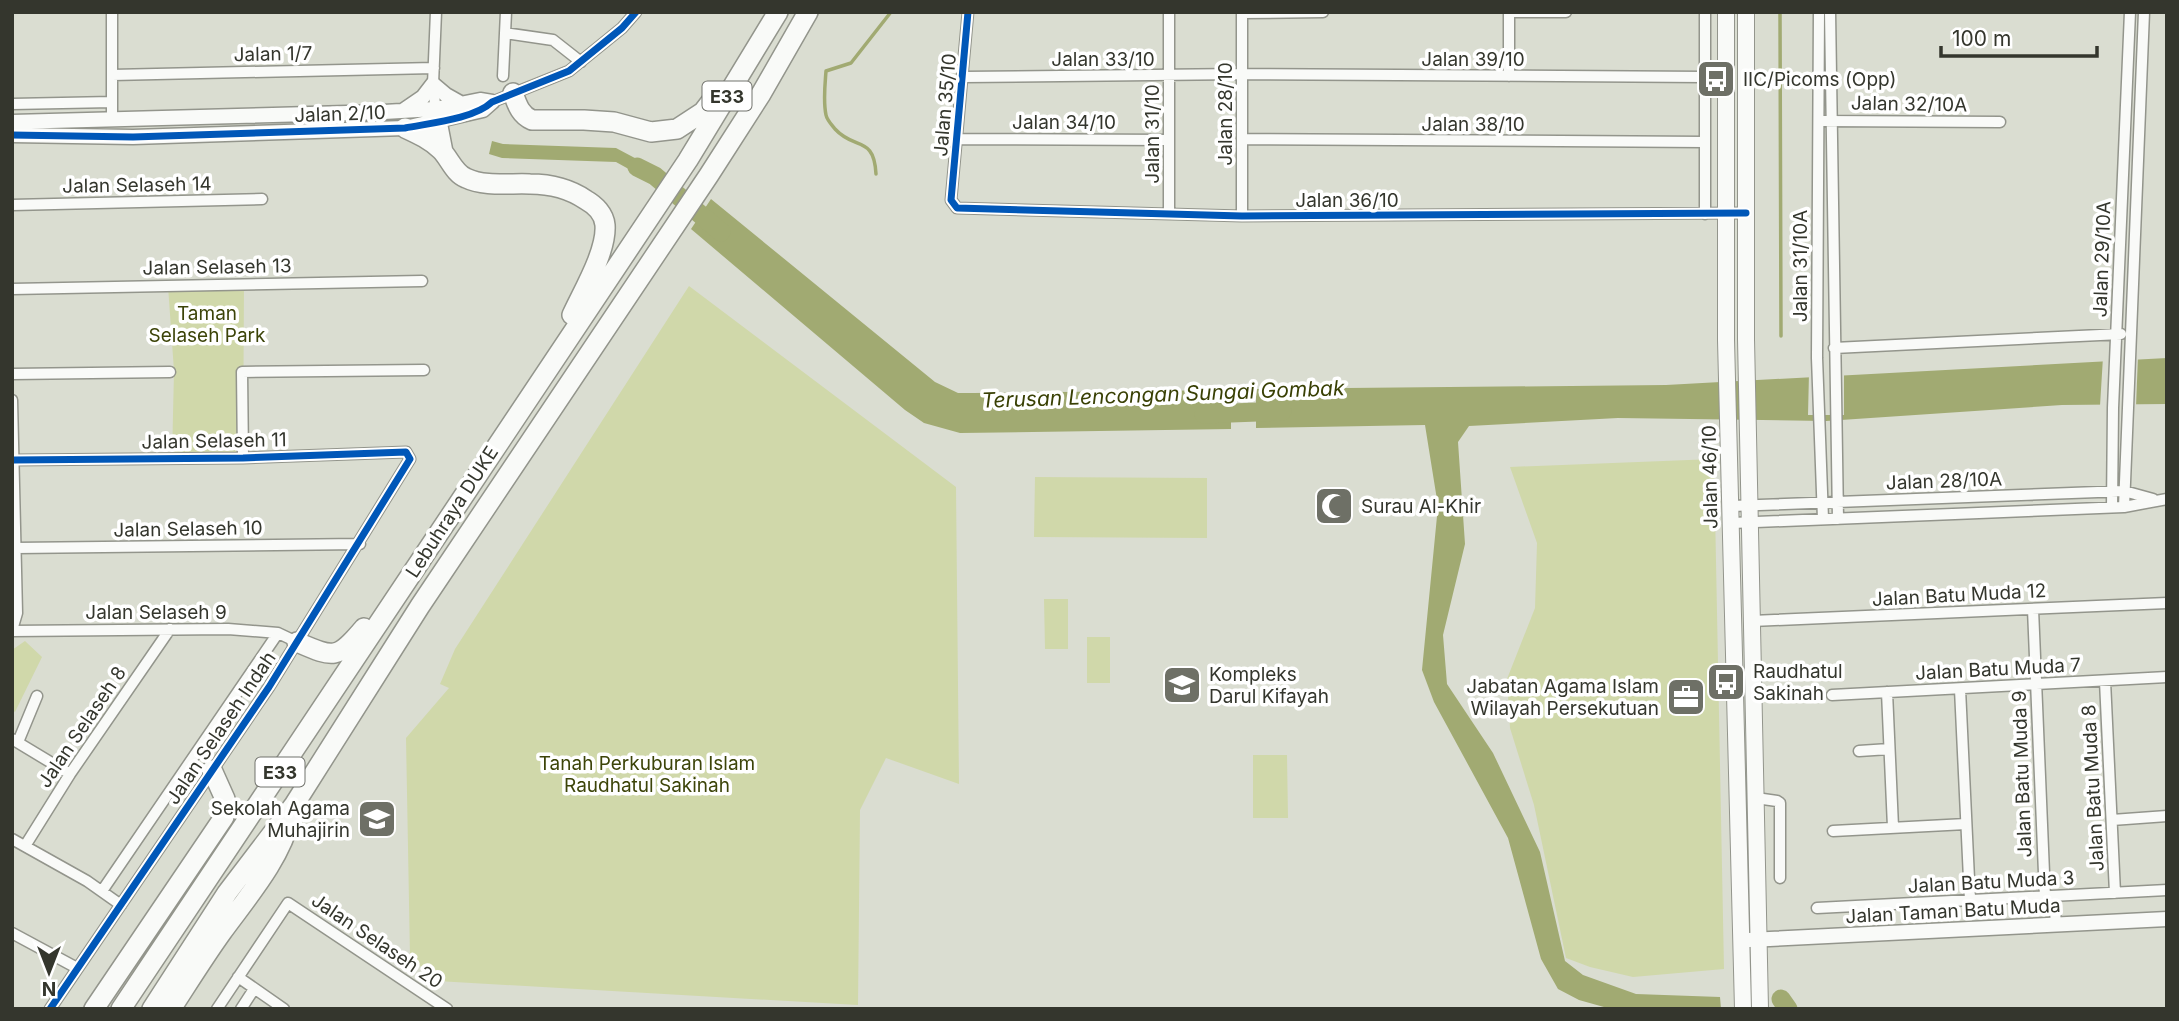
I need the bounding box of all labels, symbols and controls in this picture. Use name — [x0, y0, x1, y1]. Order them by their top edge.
scale bar — [1941, 14, 2097, 58]
text: 100 m — [1952, 26, 2011, 51]
street label: Jalan 1/7 — [233, 42, 313, 66]
street label: Jalan 33/10 — [1051, 48, 1155, 71]
street label: Jalan 39/10 — [1421, 48, 1525, 71]
street label: Jalan 35/10 — [929, 53, 961, 157]
bus stop icon: IIC/Picoms (Opp) — [1695, 58, 1737, 100]
street label: Jalan 28/10 — [1214, 62, 1237, 166]
place label: IIC/Picoms (Opp) — [1743, 68, 1896, 91]
road number: E33 — [702, 82, 752, 110]
street label: Jalan 31/10 — [1141, 84, 1164, 184]
street label: Jalan 32/10A — [1851, 91, 1967, 117]
street label: Jalan 2/10 — [294, 101, 386, 127]
street label: Jalan 34/10 — [1012, 111, 1116, 134]
street label: Jalan 38/10 — [1421, 113, 1525, 136]
street label: Jalan Selaseh 14 — [62, 172, 212, 198]
street label: Jalan 36/10 — [1295, 189, 1399, 212]
street label: Jalan 29/10A — [2088, 200, 2116, 318]
street label: Jalan 31/10A — [1789, 210, 1812, 322]
street label: Jalan Selaseh 13 — [142, 254, 292, 280]
park label: Taman Selaseh Park — [149, 302, 266, 347]
water label: Terusan Lencongan Sungai Gombak — [981, 375, 1345, 413]
street label: Jalan 46/10 — [1698, 425, 1722, 529]
street label: Jalan Selaseh 11 — [141, 428, 287, 454]
street label: Lebuhraya DUKE — [401, 442, 503, 582]
street label: Jalan 28/10A — [1885, 467, 2003, 495]
mosque icon: Surau Al-Khir — [1313, 485, 1355, 527]
place label: Surau Al-Khir — [1361, 495, 1481, 518]
street label: Jalan Selaseh 10 — [113, 516, 263, 542]
street label: Jalan Batu Muda 12 — [1871, 579, 2047, 611]
street label: Jalan Selaseh 9 — [85, 601, 227, 624]
street label: Jalan Selaseh Indah — [161, 647, 281, 809]
street label: Jalan Batu Muda 7 — [1914, 653, 2082, 685]
place label: Raudhatul Sakinah — [1753, 660, 1843, 705]
bus stop icon: Raudhatul Sakinah — [1705, 661, 1747, 703]
street label: Jalan Selaseh 8 — [33, 662, 131, 792]
place label: Kompleks Darul Kifayah — [1209, 663, 1329, 708]
school or university icon: Kompleks Darul Kifayah — [1161, 664, 1203, 706]
place label: Jabatan Agama Islam Wilayah Persekutuan — [1466, 675, 1659, 720]
office icon: Jabatan Agama Islam Wilayah Persekutuan — [1665, 676, 1707, 718]
street label: Jalan Batu Muda 9 — [2008, 690, 2036, 858]
street label: Jalan Batu Muda 8 — [2077, 704, 2109, 872]
park label: Tanah Perkuburan Islam Raudhatul Sakinah — [539, 752, 755, 797]
road number: E33 — [256, 758, 304, 786]
place label: Sekolah Agama Muhajirin — [211, 797, 350, 842]
school or university icon: Sekolah Agama Muhajirin — [356, 798, 398, 840]
street label: Jalan Batu Muda 3 — [1907, 866, 2075, 898]
street label: Jalan Selaseh 20 — [307, 889, 447, 993]
street label: Jalan Taman Batu Muda — [1845, 894, 2061, 928]
north arrow — [14, 937, 84, 1007]
text: N — [42, 977, 56, 1000]

